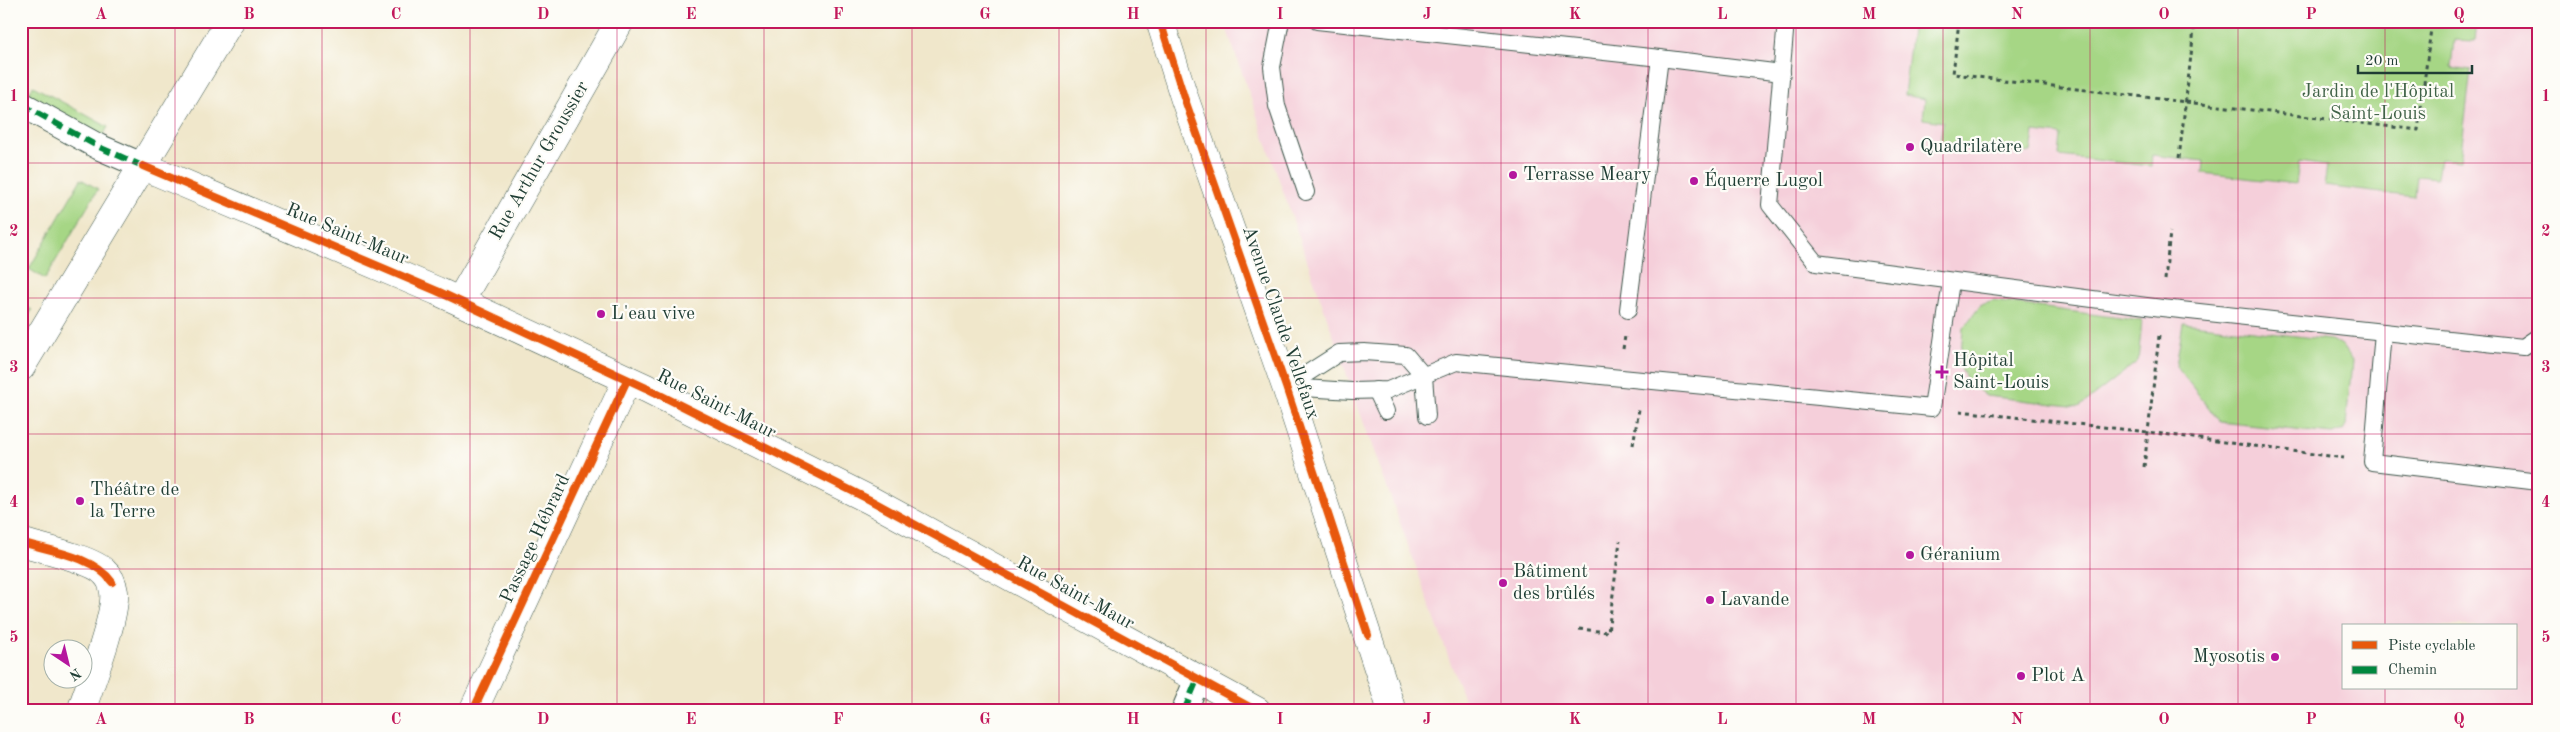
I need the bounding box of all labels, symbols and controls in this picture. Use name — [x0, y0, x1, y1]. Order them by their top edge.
text: A — [95, 7, 107, 23]
text: B — [243, 7, 255, 23]
text: C — [391, 7, 401, 23]
text: D — [537, 7, 549, 23]
text: E — [685, 7, 697, 23]
text: F — [833, 7, 844, 23]
text: G — [979, 7, 991, 23]
text: H — [1126, 7, 1140, 23]
text: I — [1276, 7, 1284, 23]
text: J — [1423, 7, 1432, 23]
text: K — [1569, 7, 1581, 23]
text: L — [1717, 7, 1728, 23]
text: M — [1862, 7, 1876, 23]
text: N — [2011, 7, 2024, 23]
text: O — [2158, 7, 2170, 23]
text: P — [2305, 7, 2317, 23]
text: Q — [2453, 7, 2465, 23]
scale bar — [2358, 42, 2471, 74]
text: 20 m — [2365, 54, 2399, 69]
street label: Rue Arthur Groussier — [487, 78, 593, 244]
park label: Jardin de l'Hôpital Saint-Louis — [2302, 83, 2454, 124]
text: 1 — [9, 89, 19, 105]
text: 1 — [2541, 89, 2551, 105]
place label: Quadrilatère — [1920, 138, 2022, 157]
marker: Quadrilatère — [1904, 141, 1916, 153]
place label: Terrasse Meary — [1523, 166, 1651, 185]
place label: Équerre Lugol — [1704, 168, 1823, 191]
marker: Terrasse Meary — [1507, 169, 1519, 181]
marker: Équerre Lugol — [1688, 175, 1700, 187]
street label: Rue Saint-Maur — [283, 201, 411, 269]
text: 2 — [9, 224, 19, 240]
street label: Avenue Claude Vellefaux — [1238, 224, 1322, 422]
text: 2 — [2541, 224, 2551, 240]
place label: L'eau vive — [611, 305, 695, 324]
marker: L'eau vive — [595, 308, 607, 320]
place label: Hôpital Saint-Louis — [1953, 352, 2049, 393]
text: 3 — [9, 360, 19, 376]
text: 3 — [2541, 360, 2551, 376]
marker: Hôpital Saint-Louis — [1935, 365, 1949, 379]
street label: Rue Saint-Maur — [653, 367, 779, 443]
street label: Passage Hébrard — [498, 471, 574, 606]
place label: Théâtre de la Terre — [90, 481, 179, 522]
text: 4 — [9, 495, 19, 511]
marker: Théâtre de la Terre — [74, 495, 86, 507]
text: 4 — [2541, 495, 2551, 511]
place label: Géranium — [1920, 546, 2000, 565]
marker: Géranium — [1904, 549, 1916, 561]
street label: Rue Saint-Maur — [1013, 554, 1137, 634]
place label: Bâtiment des brûlés — [1513, 563, 1595, 604]
marker: Bâtiment des brûlés — [1497, 577, 1509, 589]
place label: Lavande — [1720, 591, 1789, 610]
marker: Lavande — [1704, 594, 1716, 606]
legend — [2342, 624, 2518, 690]
text: 5 — [9, 630, 19, 646]
text: 5 — [2541, 630, 2551, 646]
text: Piste cyclable — [2388, 639, 2476, 654]
north arrow — [42, 640, 92, 690]
place label: Myosotis — [2193, 648, 2265, 667]
marker: Myosotis — [2269, 651, 2281, 663]
text: Chemin — [2388, 663, 2437, 678]
text: N — [66, 665, 83, 683]
place label: Plot A — [2031, 667, 2085, 686]
marker: Plot A — [2015, 670, 2027, 682]
text: A — [95, 712, 107, 728]
text: B — [243, 712, 255, 728]
text: C — [391, 712, 401, 728]
text: D — [537, 712, 549, 728]
text: E — [685, 712, 697, 728]
text: F — [833, 712, 844, 728]
text: G — [979, 712, 991, 728]
text: H — [1126, 712, 1140, 728]
text: I — [1276, 712, 1284, 728]
text: J — [1423, 712, 1432, 728]
text: K — [1569, 712, 1581, 728]
text: L — [1717, 712, 1728, 728]
text: M — [1862, 712, 1876, 728]
text: N — [2011, 712, 2024, 728]
text: O — [2158, 712, 2170, 728]
text: P — [2305, 712, 2317, 728]
text: Q — [2453, 712, 2465, 728]

